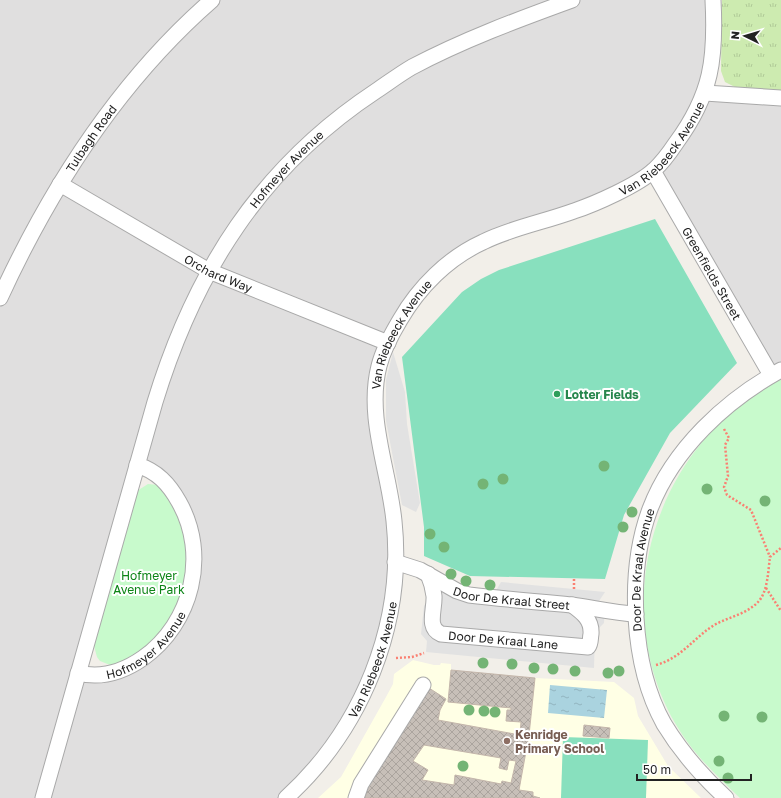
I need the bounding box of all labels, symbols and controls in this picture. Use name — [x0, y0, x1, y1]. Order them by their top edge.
north arrow — [725, 16, 765, 56]
text: N — [728, 30, 741, 40]
street label: Van Riebeeck Avenue — [616, 99, 707, 198]
street label: Tulbagh Road — [62, 101, 119, 175]
street label: Hofmeyer Avenue — [246, 127, 326, 211]
street label: Greenfields Street — [679, 224, 745, 323]
street label: Orchard Way — [182, 251, 255, 295]
street label: Van Riebeeck Avenue — [368, 276, 435, 390]
place label: Lotter Fields — [565, 387, 639, 402]
marker: Lotter Fields — [552, 389, 562, 399]
street label: Door De Kraal Avenue — [628, 506, 657, 632]
park label: Hofmeyer Avenue Park — [113, 568, 185, 597]
street label: Door De Kraal Street — [451, 583, 571, 612]
street label: Van Riebeeck Avenue — [345, 600, 399, 720]
street label: Hofmeyer Avenue — [104, 608, 188, 682]
street label: Door De Kraal Lane — [448, 627, 559, 652]
place label: Kenridge Primary School — [515, 727, 604, 756]
marker: Kenridge Primary School — [502, 736, 512, 746]
scale bar — [637, 756, 751, 782]
text: 50 m — [643, 762, 671, 777]

